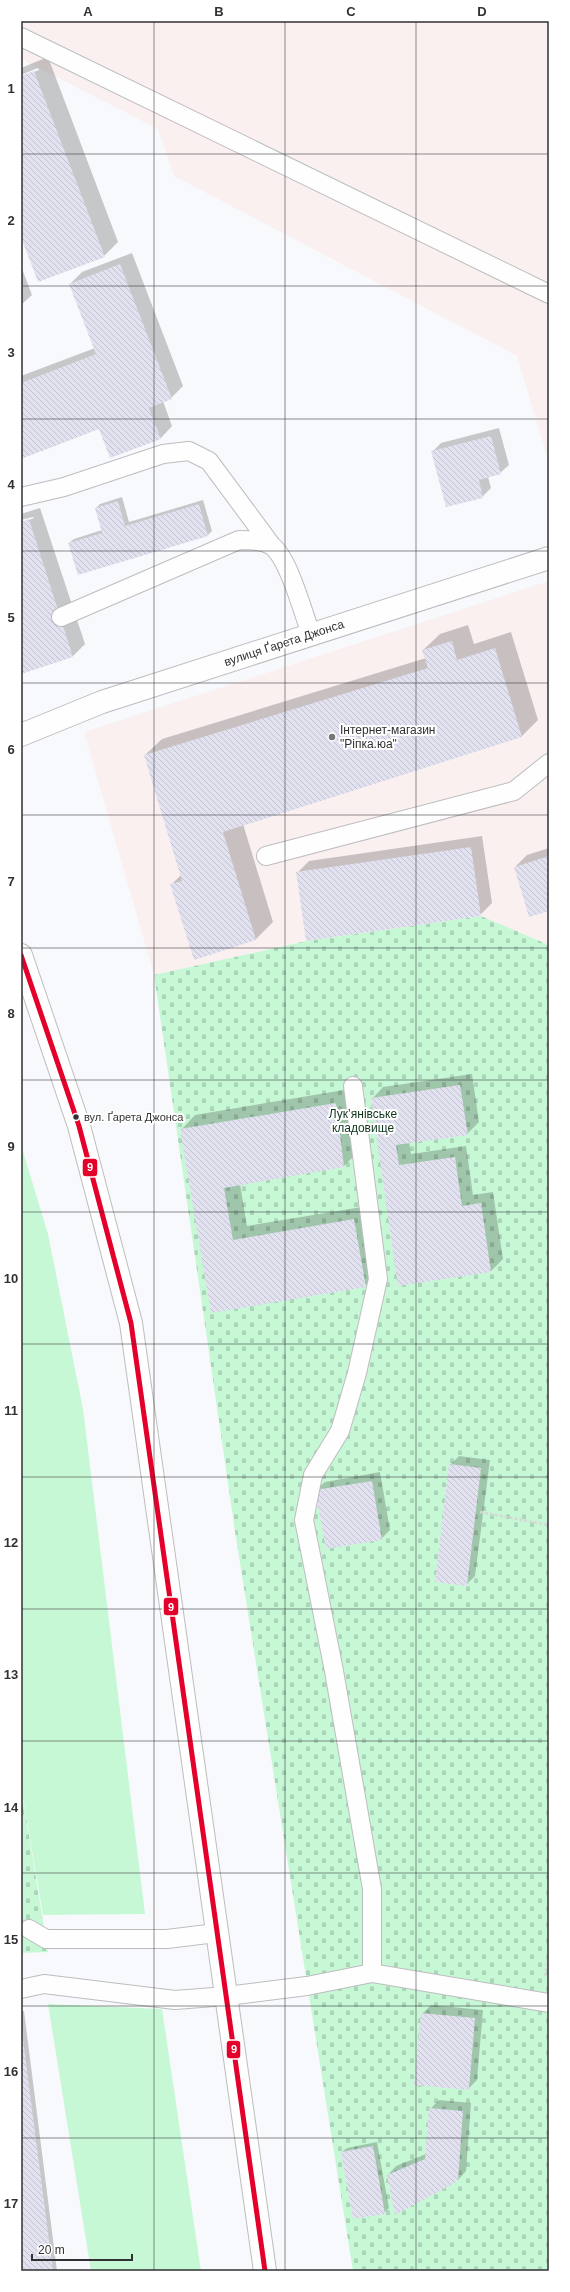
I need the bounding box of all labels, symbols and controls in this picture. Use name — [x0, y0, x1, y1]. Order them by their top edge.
text: A — [83, 4, 93, 19]
text: B — [214, 4, 224, 19]
text: C — [346, 4, 356, 19]
text: D — [477, 4, 487, 19]
text: 1 — [7, 81, 15, 96]
text: 2 — [7, 213, 15, 228]
text: 3 — [7, 345, 15, 360]
text: 4 — [7, 477, 15, 492]
text: 5 — [7, 610, 15, 625]
street label: вулиця Ґарета Джонса — [222, 616, 346, 669]
place label: Інтернет-магазин "Ріпка.юа" — [340, 723, 435, 751]
marker: Інтернет-магазин "Ріпка.юа" — [327, 732, 337, 742]
text: 6 — [7, 742, 15, 757]
text: 7 — [7, 874, 15, 889]
text: 8 — [7, 1006, 15, 1021]
park label: Лукʼянівське кладовище — [329, 1107, 397, 1135]
place label: вул. Ґарета Джонса — [84, 1111, 184, 1123]
marker: вул. Ґарета Джонса — [71, 1112, 81, 1122]
text: 9 — [7, 1139, 15, 1154]
line badge: 9 — [82, 1158, 98, 1177]
text: 9 — [87, 1161, 93, 1173]
text: 10 — [4, 1271, 18, 1286]
text: 11 — [4, 1403, 18, 1418]
text: 12 — [4, 1535, 18, 1550]
line badge: 9 — [163, 1597, 179, 1616]
text: 9 — [168, 1601, 174, 1613]
text: 13 — [4, 1667, 18, 1682]
text: 14 — [4, 1800, 19, 1815]
text: 15 — [4, 1932, 18, 1947]
line badge: 9 — [226, 2040, 241, 2059]
text: 9 — [231, 2043, 237, 2055]
text: 16 — [4, 2064, 18, 2079]
text: 17 — [4, 2196, 18, 2211]
scale bar — [32, 2236, 132, 2262]
text: 20 m — [38, 2243, 65, 2257]

